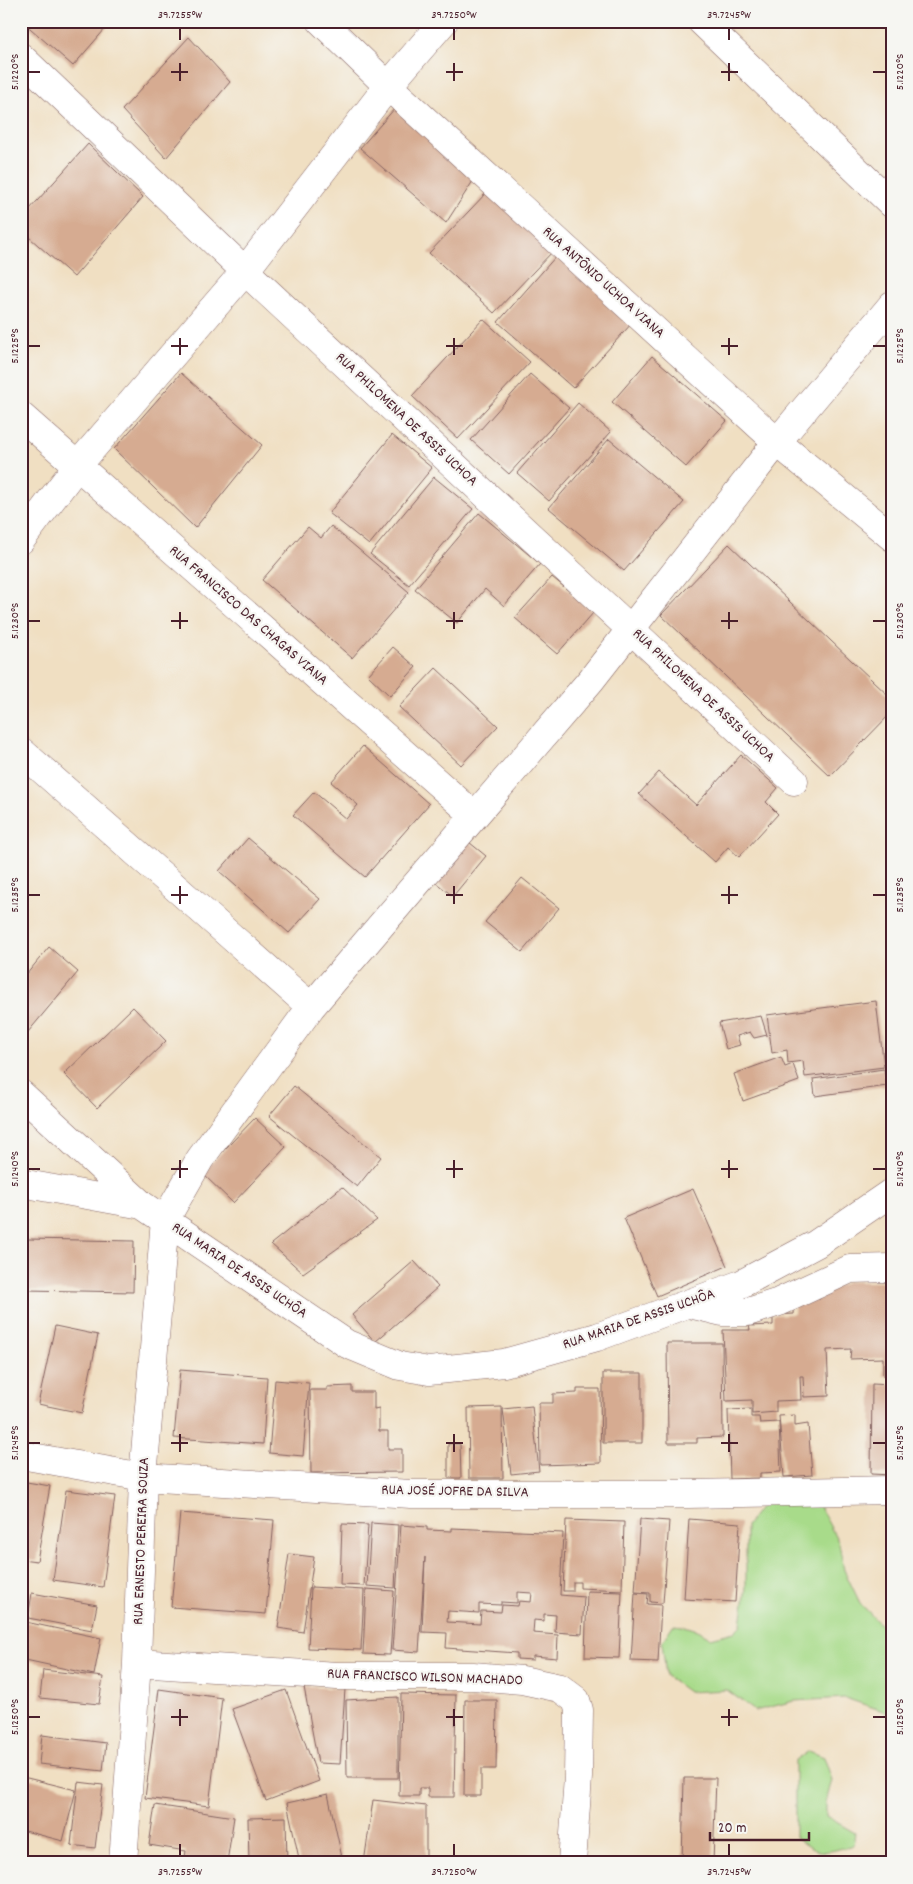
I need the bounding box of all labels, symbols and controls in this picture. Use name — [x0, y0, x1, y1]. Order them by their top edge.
text: 39.7255°W — [158, 7, 202, 24]
text: 39.7250°W — [431, 7, 477, 24]
text: 39.7245°W — [707, 7, 751, 24]
text: 5.1220°S — [7, 54, 24, 90]
text: 5.1220°S — [892, 54, 909, 90]
street label: RUA ANTÔNIO UCHOA VIANA — [537, 222, 669, 344]
text: 5.1225°S — [7, 328, 24, 364]
text: 5.1225°S — [892, 328, 909, 364]
street label: RUA PHILOMENA DE ASSIS UCHOA — [330, 348, 482, 492]
street label: RUA FRANCISCO DAS CHAGAS VIANA — [164, 541, 332, 691]
text: 5.1230°S — [7, 603, 24, 639]
text: 5.1230°S — [892, 603, 909, 639]
street label: RUA PHILOMENA DE ASSIS UCHOA — [627, 624, 779, 768]
text: 5.1235°S — [7, 877, 24, 913]
text: 5.1235°S — [892, 877, 909, 913]
text: 5.1240°S — [7, 1151, 24, 1187]
text: 5.1240°S — [892, 1151, 909, 1187]
street label: RUA MARIA DE ASSIS UCHÔA — [167, 1217, 311, 1325]
street label: RUA MARIA DE ASSIS UCHÔA — [560, 1284, 718, 1356]
text: 5.1245°S — [7, 1425, 24, 1461]
text: 5.1245°S — [892, 1425, 909, 1461]
street label: RUA ERNESTO PEREIRA SOUZA — [128, 1457, 156, 1625]
street label: RUA JOSÉ JOFRE DA SILVA — [381, 1480, 529, 1504]
street label: RUA FRANCISCO WILSON MACHADO — [327, 1664, 523, 1692]
text: 5.1250°S — [7, 1699, 24, 1735]
text: 5.1250°S — [892, 1699, 909, 1735]
scale bar — [710, 1809, 809, 1841]
text: 20 m — [718, 1818, 746, 1840]
text: 39.7255°W — [158, 1864, 202, 1881]
text: 39.7250°W — [431, 1864, 477, 1881]
text: 39.7245°W — [707, 1864, 751, 1881]

